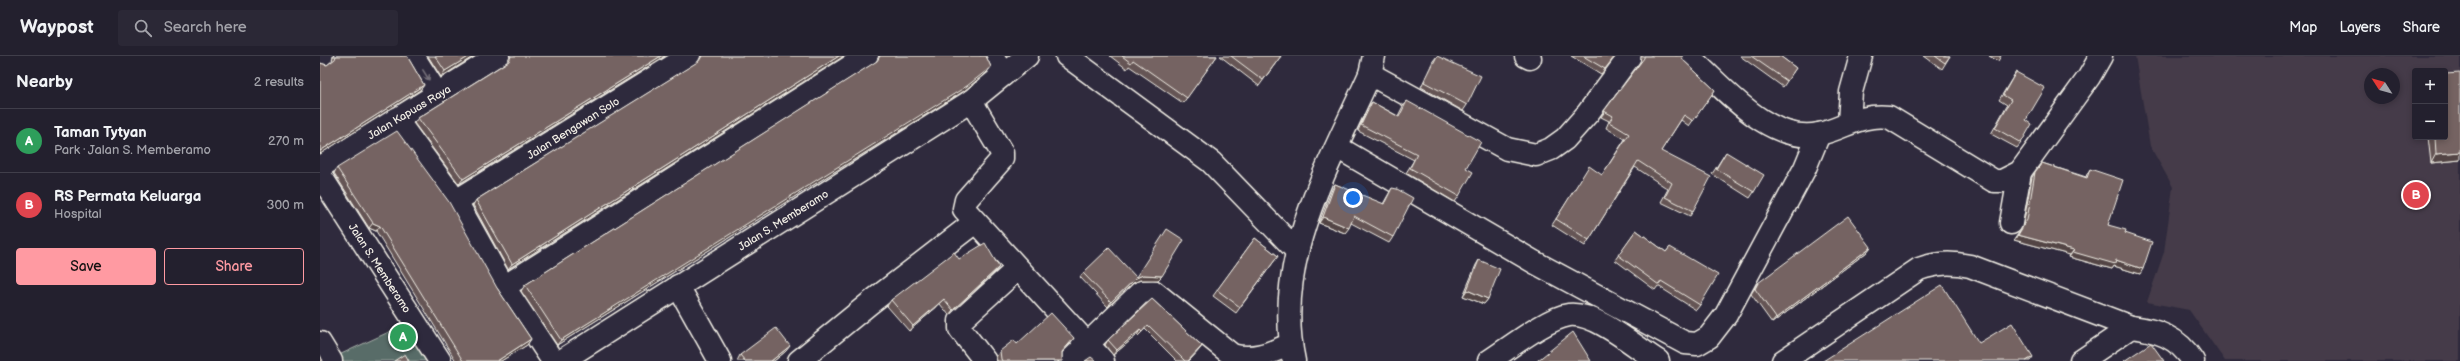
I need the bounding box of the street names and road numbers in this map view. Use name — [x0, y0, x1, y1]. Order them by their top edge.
street label: Jalan Kapuas Raya — [365, 82, 453, 142]
street label: Jalan Bengawan Solo — [525, 95, 622, 162]
street label: Jalan S. Memberamo — [736, 187, 831, 254]
street label: Jalan S. Memberamo — [346, 221, 413, 315]

